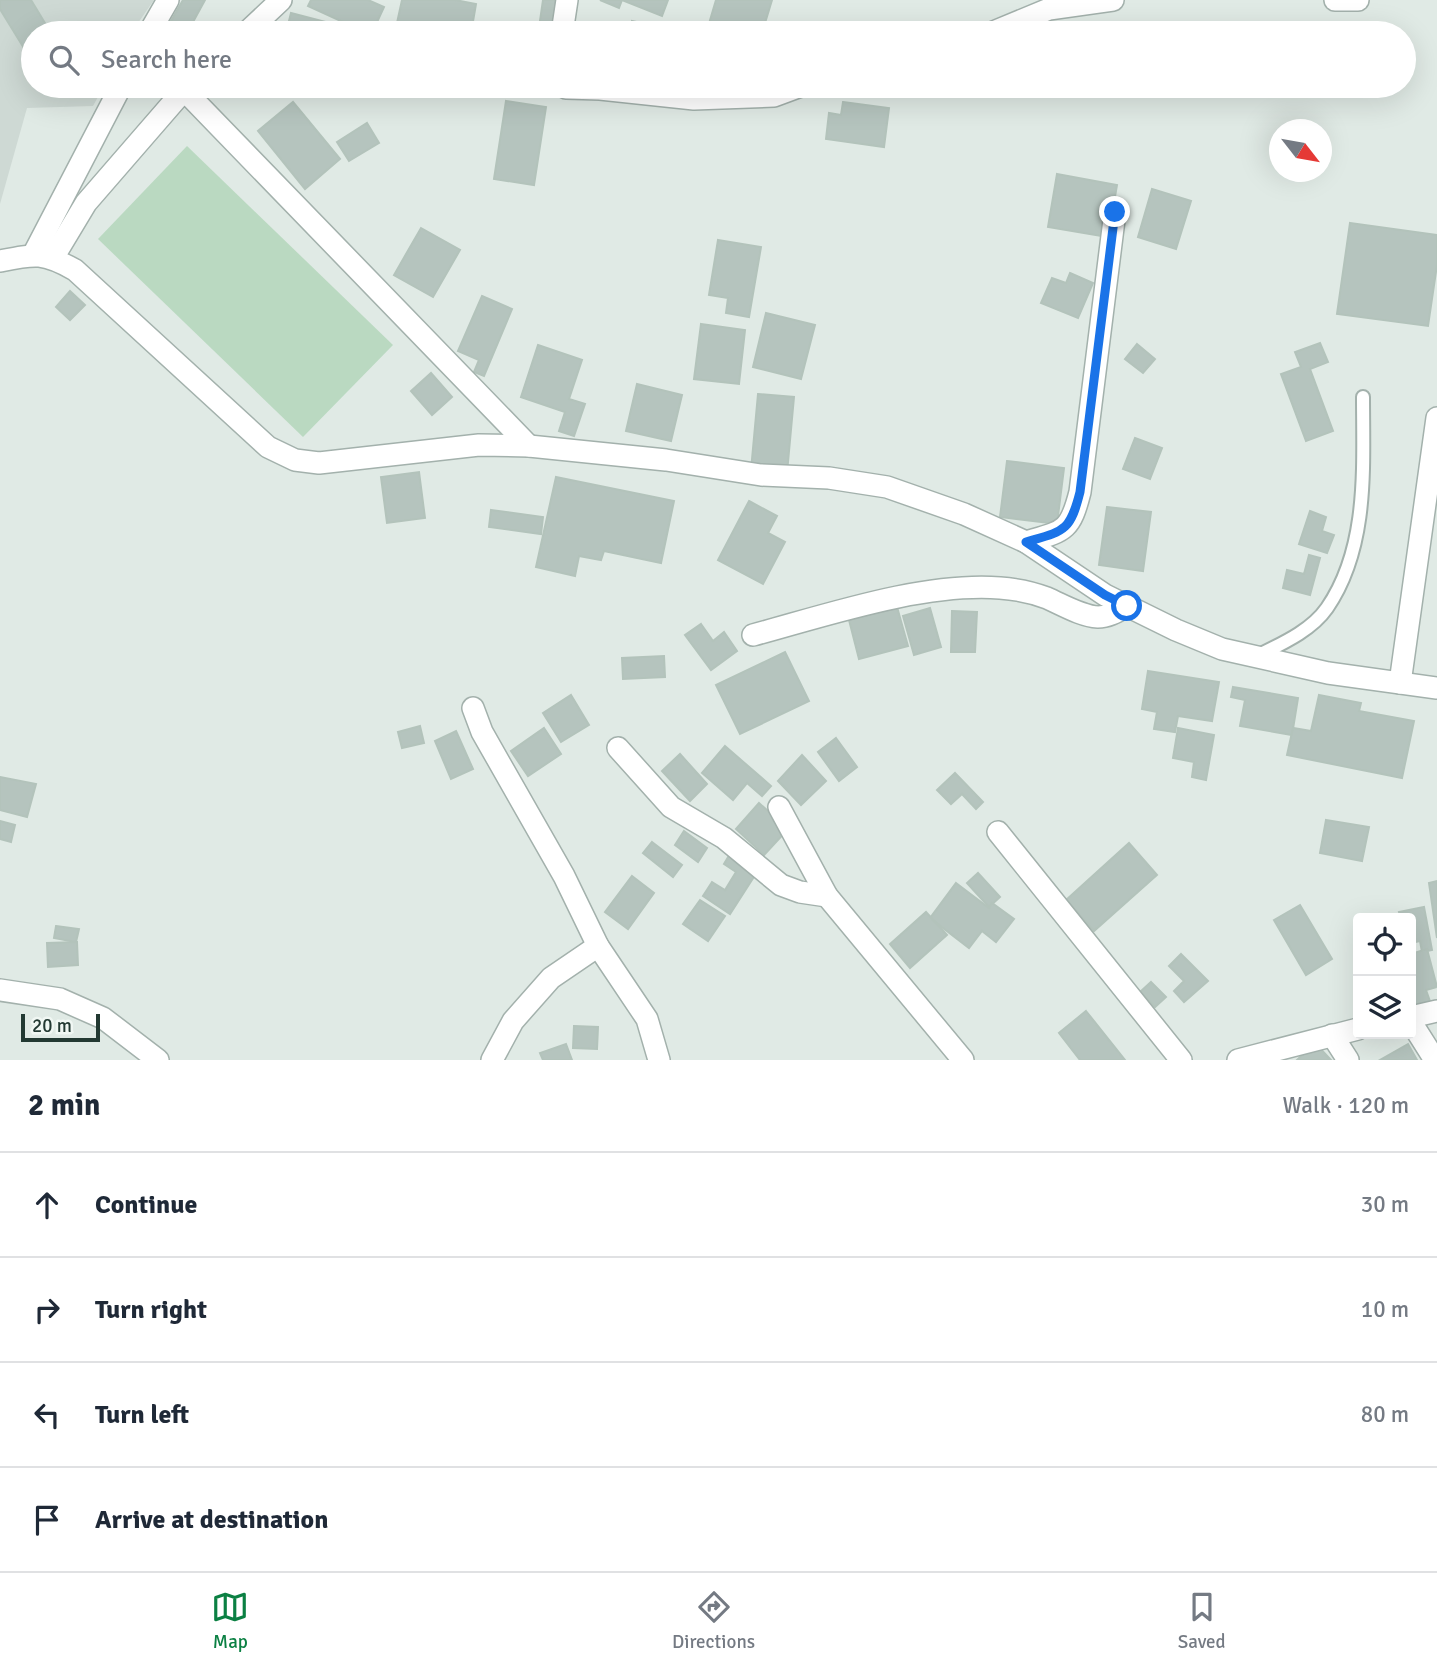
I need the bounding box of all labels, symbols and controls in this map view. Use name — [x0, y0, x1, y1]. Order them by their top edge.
search box — [21, 21, 1416, 98]
icon: search — [45, 41, 83, 79]
text: Search here — [101, 44, 232, 76]
north arrow — [1269, 119, 1332, 182]
route end — [1099, 196, 1130, 227]
route start — [1111, 590, 1142, 621]
map controls — [1353, 913, 1416, 1039]
button: locate — [1353, 913, 1416, 976]
button: layers — [1353, 976, 1416, 1039]
scale bar — [21, 1011, 100, 1043]
text: 20 m — [32, 1014, 72, 1038]
text: 2 min — [28, 1087, 100, 1124]
text: Walk · 120 m — [1283, 1091, 1409, 1120]
icon: ahead — [28, 1186, 66, 1224]
text: Continue — [95, 1189, 197, 1221]
text: 30 m — [1361, 1190, 1409, 1219]
icon: right — [28, 1291, 66, 1329]
text: Turn right — [95, 1294, 207, 1326]
text: 10 m — [1361, 1295, 1409, 1324]
icon: left — [28, 1396, 66, 1434]
text: Turn left — [95, 1399, 189, 1431]
text: 80 m — [1361, 1400, 1409, 1429]
icon: arrive — [28, 1501, 66, 1539]
text: Arrive at destination — [95, 1504, 328, 1536]
tab: Map — [211, 1588, 249, 1654]
tab: Directions — [672, 1588, 755, 1654]
tab: Saved — [1178, 1588, 1226, 1654]

